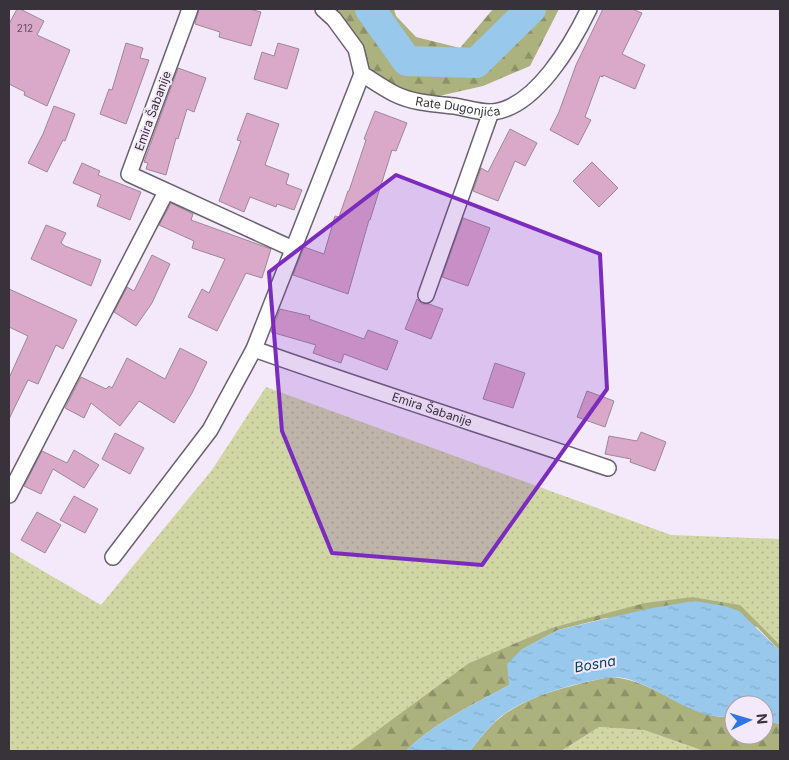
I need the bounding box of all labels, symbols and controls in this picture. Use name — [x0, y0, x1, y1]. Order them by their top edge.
house number: 212 — [17, 22, 33, 34]
street label: Emira Šabanije — [131, 69, 174, 153]
street label: Rate Dugonjića — [414, 93, 502, 119]
street label: Emira Šabanije — [390, 389, 474, 429]
water label: Bosna — [573, 651, 617, 676]
north arrow — [724, 695, 774, 745]
text: N — [754, 713, 771, 725]

